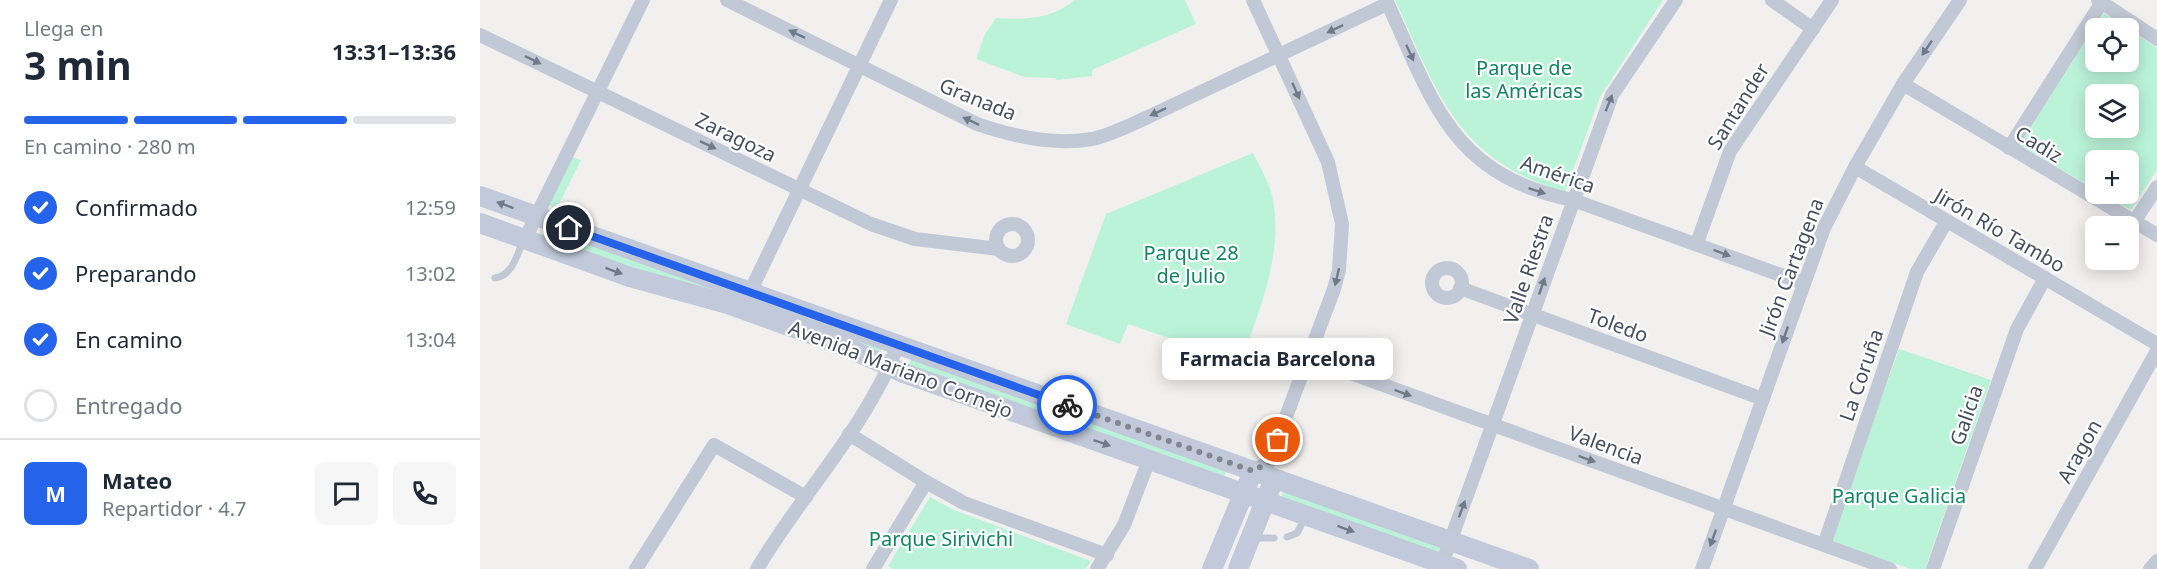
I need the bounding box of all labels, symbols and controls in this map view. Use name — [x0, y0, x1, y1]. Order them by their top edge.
text: Llega en — [24, 15, 103, 42]
map controls — [2085, 18, 2139, 270]
button: locate — [2085, 18, 2139, 72]
one-way arrow — [1326, 24, 1343, 34]
one-way arrow — [788, 30, 805, 39]
text: 13:31–13:36 — [332, 36, 456, 66]
text: 3 min — [24, 38, 131, 91]
one-way arrow — [1921, 40, 1933, 56]
one-way arrow — [1406, 45, 1415, 62]
park label: Parque de las Américas — [1465, 54, 1583, 104]
one-way arrow — [524, 56, 541, 65]
street label: Santander — [1701, 58, 1775, 154]
street label: Granada — [936, 71, 1020, 127]
one-way arrow — [1292, 82, 1301, 100]
button: layers — [2085, 84, 2139, 138]
one-way arrow — [1605, 94, 1615, 112]
street label: Zaragoza — [691, 106, 781, 168]
one-way arrow — [1150, 108, 1167, 117]
one-way arrow — [963, 116, 980, 125]
street label: Cadiz — [2010, 119, 2068, 169]
text: En camino · 280 m — [24, 133, 196, 160]
one-way arrow — [700, 141, 717, 150]
street label: América — [1517, 149, 1599, 199]
button: + — [2085, 150, 2139, 204]
street label: Jirón Río Tambo — [1928, 181, 2070, 278]
one-way arrow — [1528, 187, 1546, 197]
icon: check — [24, 191, 57, 224]
text: Confirmado — [75, 192, 198, 222]
text: 12:59 — [405, 194, 456, 221]
street label: Jirón Cartagena — [1752, 194, 1830, 342]
one-way arrow — [496, 200, 514, 210]
pin — [543, 202, 594, 253]
icon: home — [552, 211, 585, 244]
street label: Valle Riestra — [1497, 211, 1559, 327]
button: − — [2085, 216, 2139, 270]
park label: Parque 28 de Julio — [1143, 239, 1239, 289]
one-way arrow — [1713, 248, 1731, 258]
icon: check — [24, 257, 57, 290]
text: Preparando — [75, 258, 197, 288]
text: 13:02 — [405, 260, 456, 287]
one-way arrow — [605, 267, 623, 277]
one-way arrow — [1332, 268, 1342, 286]
one-way arrow — [1538, 277, 1548, 295]
street label: Toledo — [1584, 302, 1652, 348]
street label: Avenida Mariano Cornejo — [785, 314, 1017, 424]
icon: check — [24, 323, 57, 356]
text: En camino — [75, 324, 183, 354]
street label: La Coruña — [1833, 325, 1889, 425]
text: 13:04 — [405, 326, 456, 353]
one-way arrow — [1780, 326, 1790, 344]
callout: Farmacia Barcelona — [1162, 338, 1394, 380]
text: Farmacia Barcelona — [1179, 345, 1376, 372]
courier — [1037, 375, 1097, 435]
street label: Galicia — [1943, 381, 1989, 449]
one-way arrow — [1394, 388, 1412, 398]
icon: bike — [1051, 389, 1084, 422]
text: Entregado — [75, 390, 183, 420]
pin — [1252, 414, 1303, 465]
street label: Aragon — [2051, 414, 2107, 488]
street label: Valencia — [1565, 419, 1647, 471]
icon: bag — [1261, 423, 1294, 456]
one-way arrow — [1094, 439, 1112, 449]
one-way arrow — [1578, 454, 1596, 464]
button: chat — [315, 462, 378, 525]
button: phone — [393, 462, 456, 525]
text: Mateo — [102, 465, 172, 495]
text: M — [45, 478, 66, 508]
park label: Parque Galicia — [1832, 482, 1966, 509]
text: Repartidor · 4.7 — [102, 495, 247, 522]
one-way arrow — [1458, 500, 1467, 518]
park label: Parque Sirivichi — [869, 525, 1013, 552]
one-way arrow — [1337, 525, 1355, 535]
one-way arrow — [1708, 529, 1718, 547]

